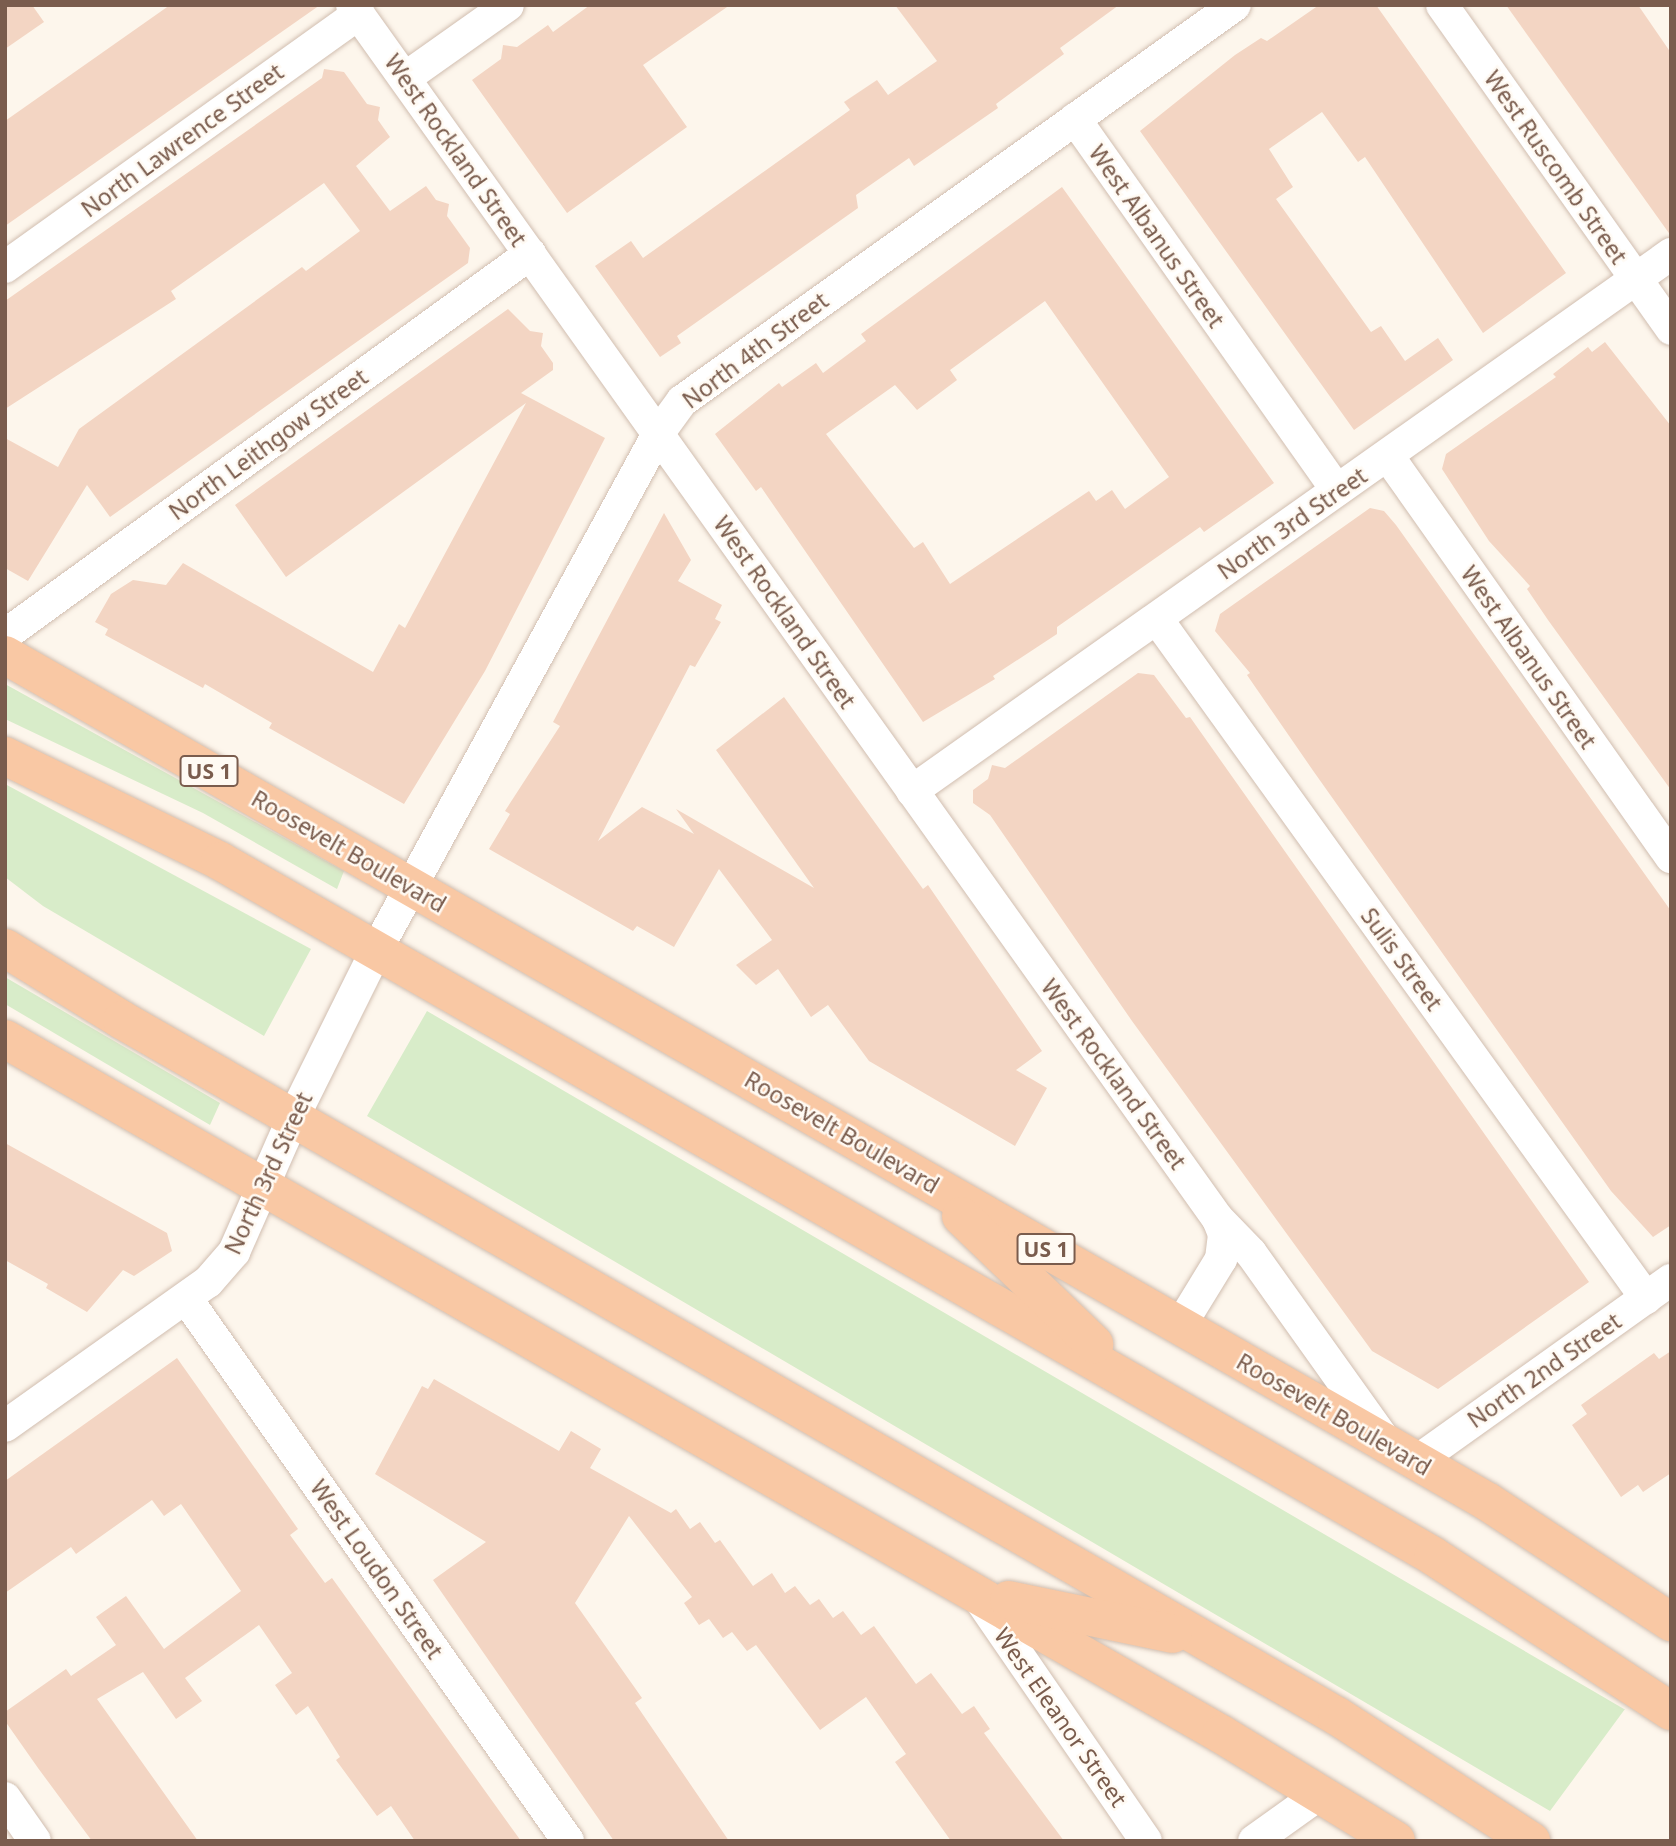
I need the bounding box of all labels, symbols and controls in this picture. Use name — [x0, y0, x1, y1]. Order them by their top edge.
street label: West Rockland Street — [379, 49, 533, 251]
street label: North Lawrence Street — [76, 57, 288, 223]
street label: West Ruscomb Street — [1479, 65, 1633, 269]
street label: West Albanus Street — [1084, 139, 1230, 333]
street label: North 4th Street — [677, 286, 833, 414]
street label: North Leithgow Street — [163, 363, 373, 525]
street label: North 3rd Street — [1212, 461, 1372, 585]
street label: West Rockland Street — [708, 511, 862, 713]
street label: West Albanus Street — [1456, 560, 1602, 754]
road number: US 1 — [179, 754, 239, 788]
street label: Roosevelt Boulevard — [247, 784, 451, 918]
street label: Sulis Street — [1356, 902, 1448, 1016]
street label: West Rockland Street — [1036, 974, 1192, 1174]
street label: Roosevelt Boulevard — [740, 1065, 944, 1199]
street label: North 3rd Street — [218, 1087, 318, 1259]
road number: US 1 — [1016, 1232, 1076, 1266]
street label: North 2nd Street — [1462, 1307, 1626, 1433]
street label: Roosevelt Boulevard — [1232, 1347, 1436, 1481]
street label: West Loudon Street — [305, 1474, 449, 1664]
street label: West Eleanor Street — [989, 1622, 1133, 1812]

